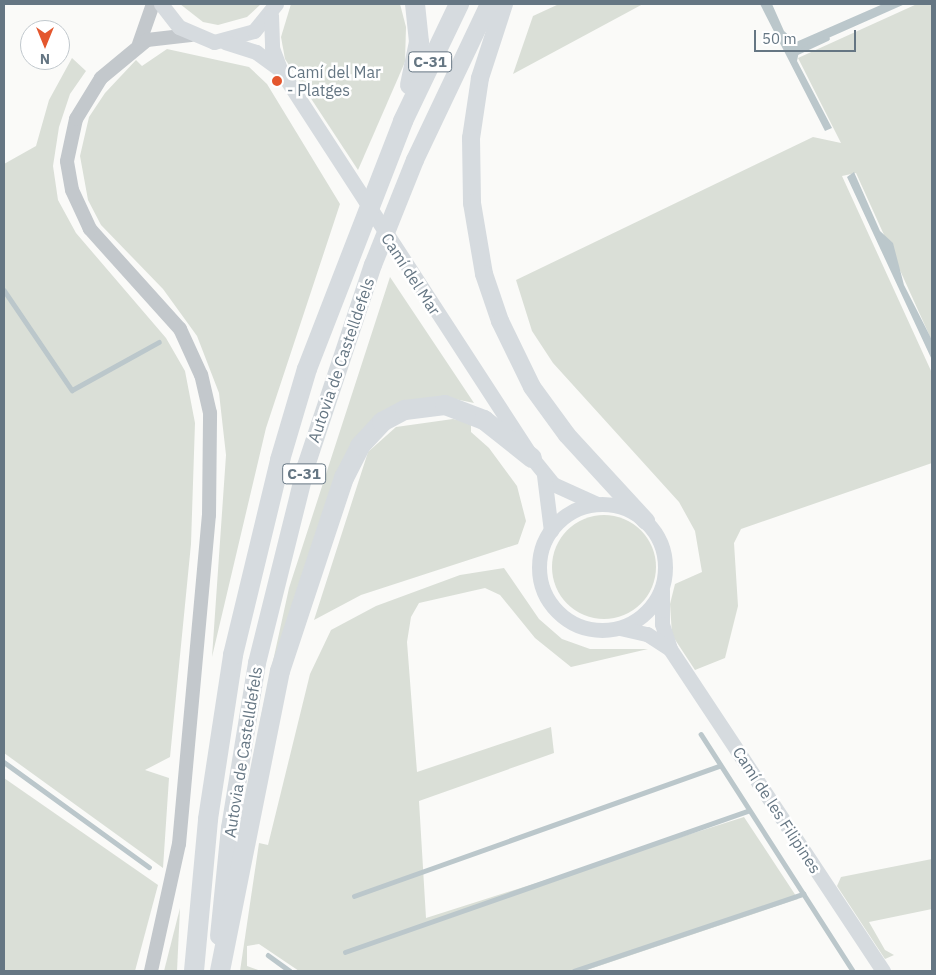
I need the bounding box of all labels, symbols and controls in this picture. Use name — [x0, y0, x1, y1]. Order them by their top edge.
north arrow — [20, 20, 70, 70]
scale bar — [756, 20, 858, 52]
text: 50 m — [762, 29, 797, 48]
text: N — [40, 50, 50, 68]
road number: C-31 — [408, 50, 452, 74]
place label: Camí del Mar - Platges — [287, 62, 381, 100]
marker: Camí del Mar - Platges — [271, 75, 283, 87]
street label: Camí del Mar — [377, 229, 445, 319]
street label: Autovia de Castelldefels — [304, 275, 378, 445]
road number: C-31 — [282, 462, 326, 486]
street label: Autovia de Castelldefels — [220, 665, 266, 839]
street label: Camí de les Filipines — [729, 743, 825, 877]

